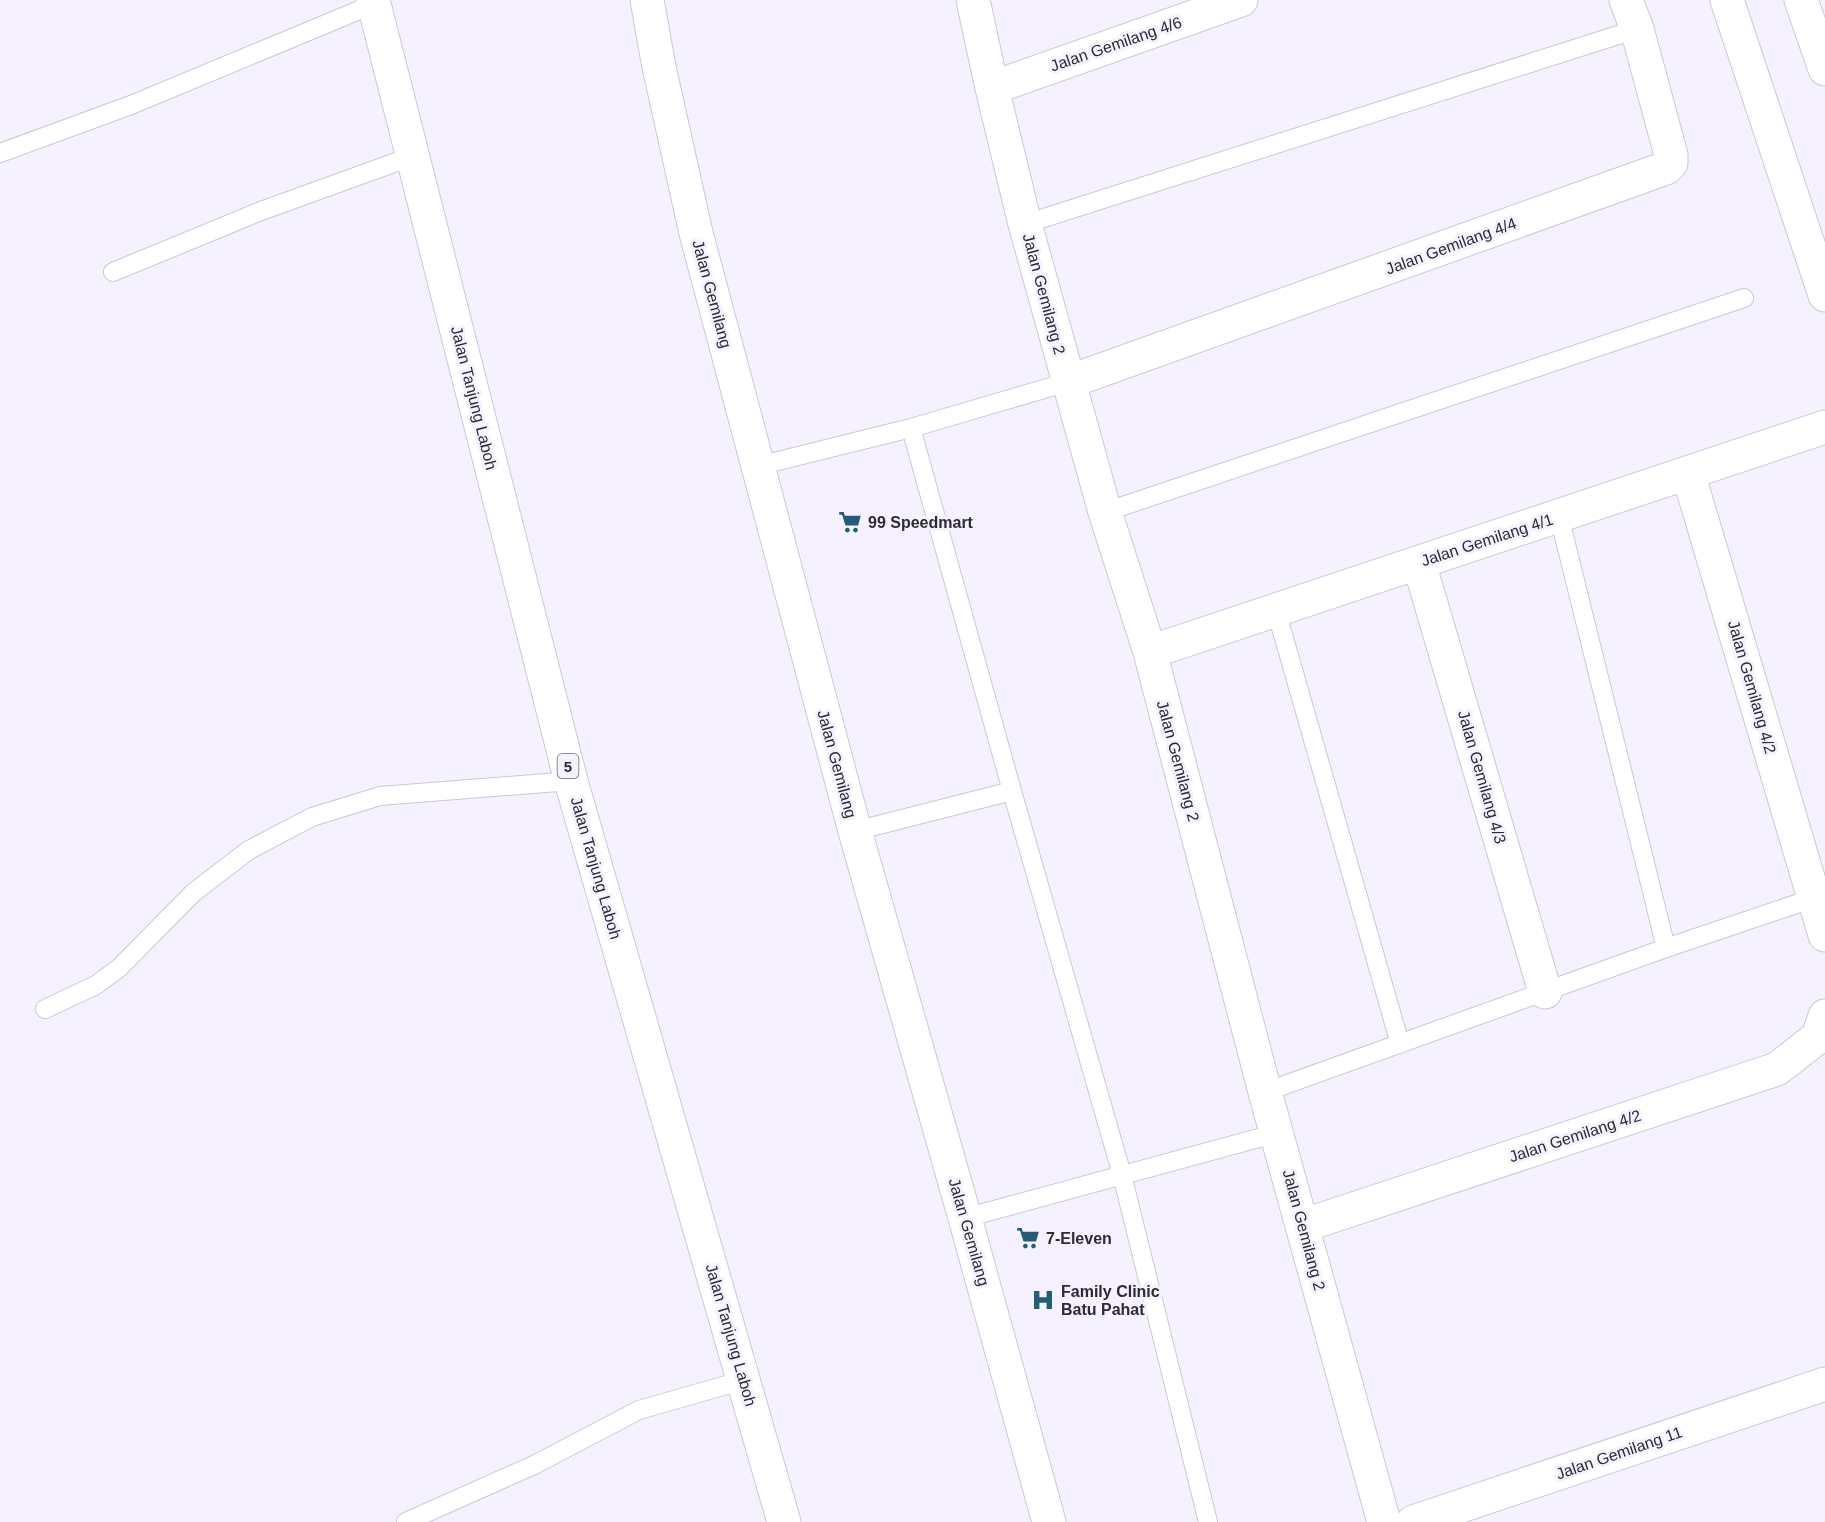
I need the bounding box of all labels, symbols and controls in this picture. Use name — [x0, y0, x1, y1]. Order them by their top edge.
street label: Jalan Gemilang 4/6 — [1048, 13, 1184, 74]
street label: Jalan Gemilang 4/4 — [1383, 214, 1519, 278]
street label: Jalan Gemilang 2 — [1020, 232, 1068, 356]
street label: Jalan Gemilang — [689, 238, 735, 350]
street label: Jalan Tanjung Laboh — [448, 324, 500, 472]
supermarket icon: 99 Speedmart — [837, 509, 863, 535]
street label: Jalan Gemilang 4/1 — [1419, 511, 1555, 569]
place label: 99 Speedmart — [868, 514, 974, 531]
street label: Jalan Gemilang 4/2 — [1725, 618, 1779, 756]
street label: Jalan Gemilang 2 — [1154, 699, 1202, 823]
street label: Jalan Gemilang — [814, 708, 860, 820]
street label: Jalan Gemilang 4/3 — [1455, 708, 1509, 846]
road number: 5 — [558, 754, 578, 778]
street label: Jalan Tanjung Laboh — [568, 795, 624, 941]
street label: Jalan Gemilang 4/2 — [1507, 1107, 1643, 1165]
street label: Jalan Gemilang 2 — [1280, 1168, 1328, 1292]
street label: Jalan Gemilang — [946, 1176, 992, 1288]
supermarket icon: 7-Eleven — [1015, 1225, 1041, 1251]
place label: 7-Eleven — [1046, 1230, 1112, 1247]
street label: Jalan Tanjung Laboh — [703, 1262, 759, 1408]
place label: Family Clinic Batu Pahat — [1061, 1283, 1160, 1318]
hospital icon: Family Clinic Batu Pahat — [1030, 1287, 1056, 1313]
street label: Jalan Gemilang 11 — [1554, 1423, 1684, 1483]

